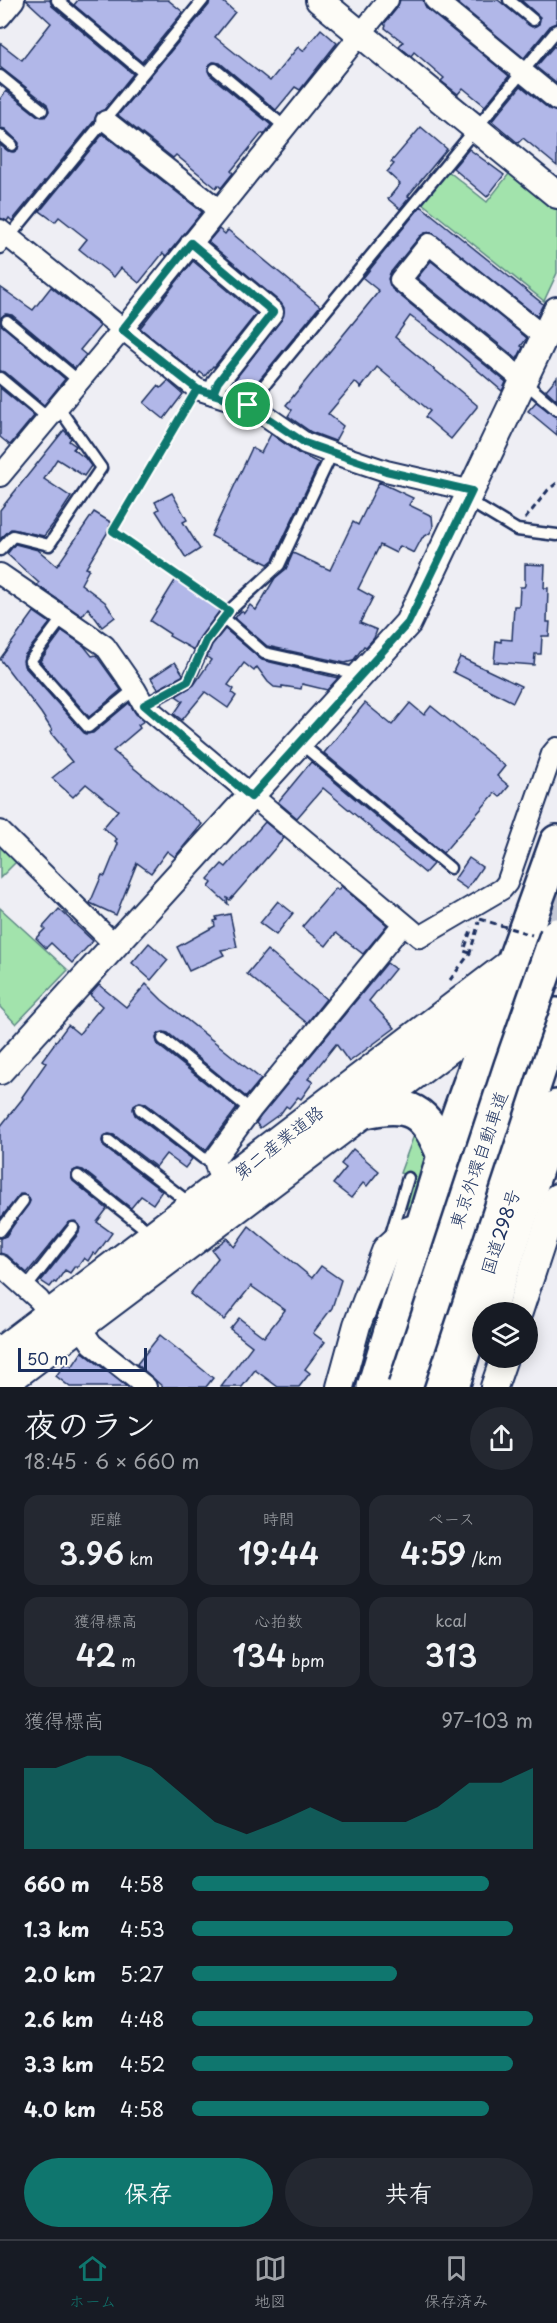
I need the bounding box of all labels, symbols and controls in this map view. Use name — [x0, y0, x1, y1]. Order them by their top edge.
pin — [222, 379, 273, 430]
icon: arrive — [231, 388, 264, 421]
street label: 東京外環自動車道 — [441, 1087, 514, 1232]
street label: 第二産業道路 — [227, 1098, 329, 1186]
street label: 国道298号 — [473, 1185, 526, 1278]
map controls — [472, 1302, 538, 1368]
button: layers — [472, 1302, 538, 1368]
scale bar — [18, 1345, 147, 1372]
text: 50 m — [27, 1346, 68, 1370]
text: 夜のラン — [24, 1398, 156, 1448]
button: share — [470, 1407, 533, 1470]
text: 18:45 · 6 × 660 m — [24, 1446, 200, 1476]
text: 距離 — [90, 1506, 122, 1530]
text: 時間 — [262, 1506, 295, 1530]
text: ペース — [428, 1506, 475, 1530]
text: 3.96 — [58, 1530, 124, 1575]
text: 19:44 — [238, 1530, 319, 1575]
text: 4:59 — [400, 1530, 466, 1575]
text: km — [124, 1546, 153, 1570]
text: /km — [466, 1546, 502, 1570]
text: 獲得標高 — [74, 1608, 138, 1632]
text: 心拍数 — [254, 1608, 303, 1632]
text: kcal — [435, 1608, 467, 1632]
text: 42 — [76, 1632, 116, 1677]
text: 134 — [232, 1632, 286, 1677]
text: 313 — [425, 1632, 477, 1677]
text: m — [116, 1648, 136, 1672]
text: bpm — [286, 1648, 325, 1672]
text: 獲得標高 — [24, 1705, 104, 1735]
text: 97–103 m — [441, 1705, 533, 1735]
text: 660 m — [24, 1869, 90, 1899]
text: 4:58 — [120, 1869, 164, 1899]
text: 1.3 km — [24, 1914, 90, 1944]
text: 4:53 — [120, 1914, 165, 1944]
text: 2.0 km — [24, 1959, 96, 1989]
text: 5:27 — [120, 1959, 164, 1989]
text: 2.6 km — [24, 2004, 93, 2034]
text: 4:48 — [120, 2004, 164, 2034]
text: 3.3 km — [24, 2049, 94, 2079]
text: 4:52 — [120, 2049, 165, 2079]
text: 4.0 km — [24, 2094, 96, 2124]
text: 4:58 — [120, 2094, 164, 2124]
button: 保存 — [24, 2158, 273, 2227]
button: 共有 — [285, 2158, 533, 2227]
tab: ホーム — [69, 2252, 116, 2312]
tab: 地図 — [254, 2252, 287, 2312]
tab: 保存済み — [424, 2252, 488, 2312]

